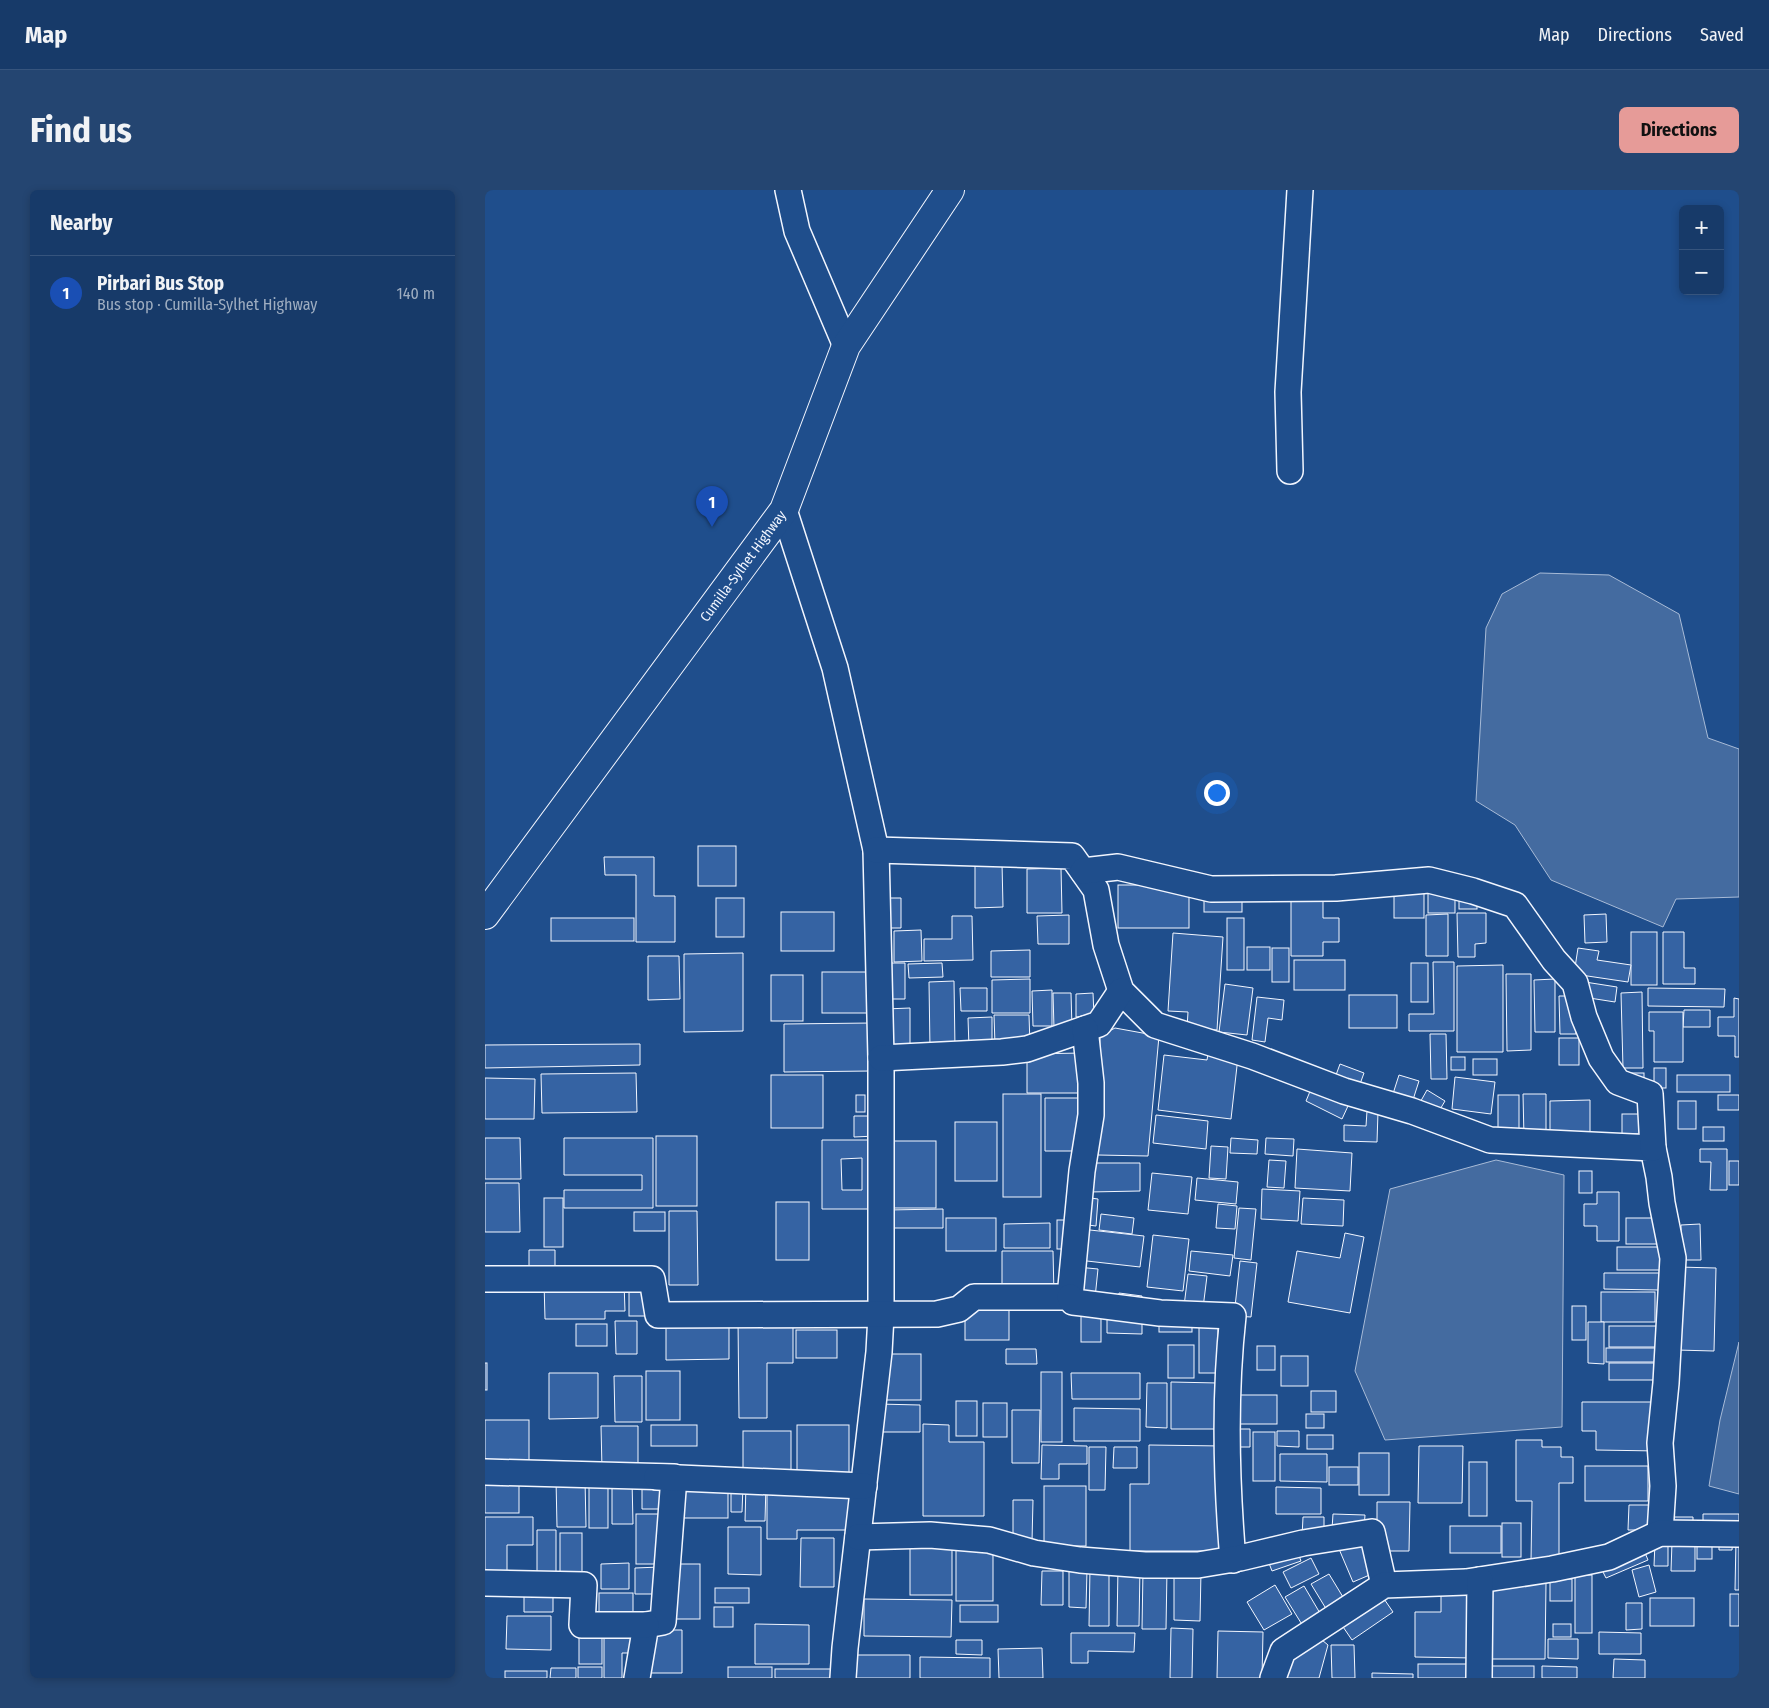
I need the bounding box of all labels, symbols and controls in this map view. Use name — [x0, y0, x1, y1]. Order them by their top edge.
text: Map — [25, 21, 67, 49]
text: Map — [1538, 24, 1570, 46]
text: Directions — [1598, 24, 1672, 46]
text: Saved — [1700, 24, 1744, 46]
button: Directions — [1619, 107, 1739, 153]
text: Find us — [30, 109, 132, 151]
map controls — [1679, 205, 1724, 295]
button: + — [1679, 205, 1724, 250]
text: Nearby — [50, 210, 112, 236]
button: − — [1679, 250, 1724, 295]
text: Pirbari Bus Stop — [97, 272, 224, 295]
text: 1 — [63, 284, 69, 303]
text: 140 m — [397, 284, 435, 303]
text: Bus stop · Cumilla-Sylhet Highway — [97, 295, 317, 314]
pin: 1 — [696, 486, 728, 527]
street label: Cumilla-Sylhet Highway — [696, 506, 790, 625]
your location — [1204, 780, 1230, 806]

